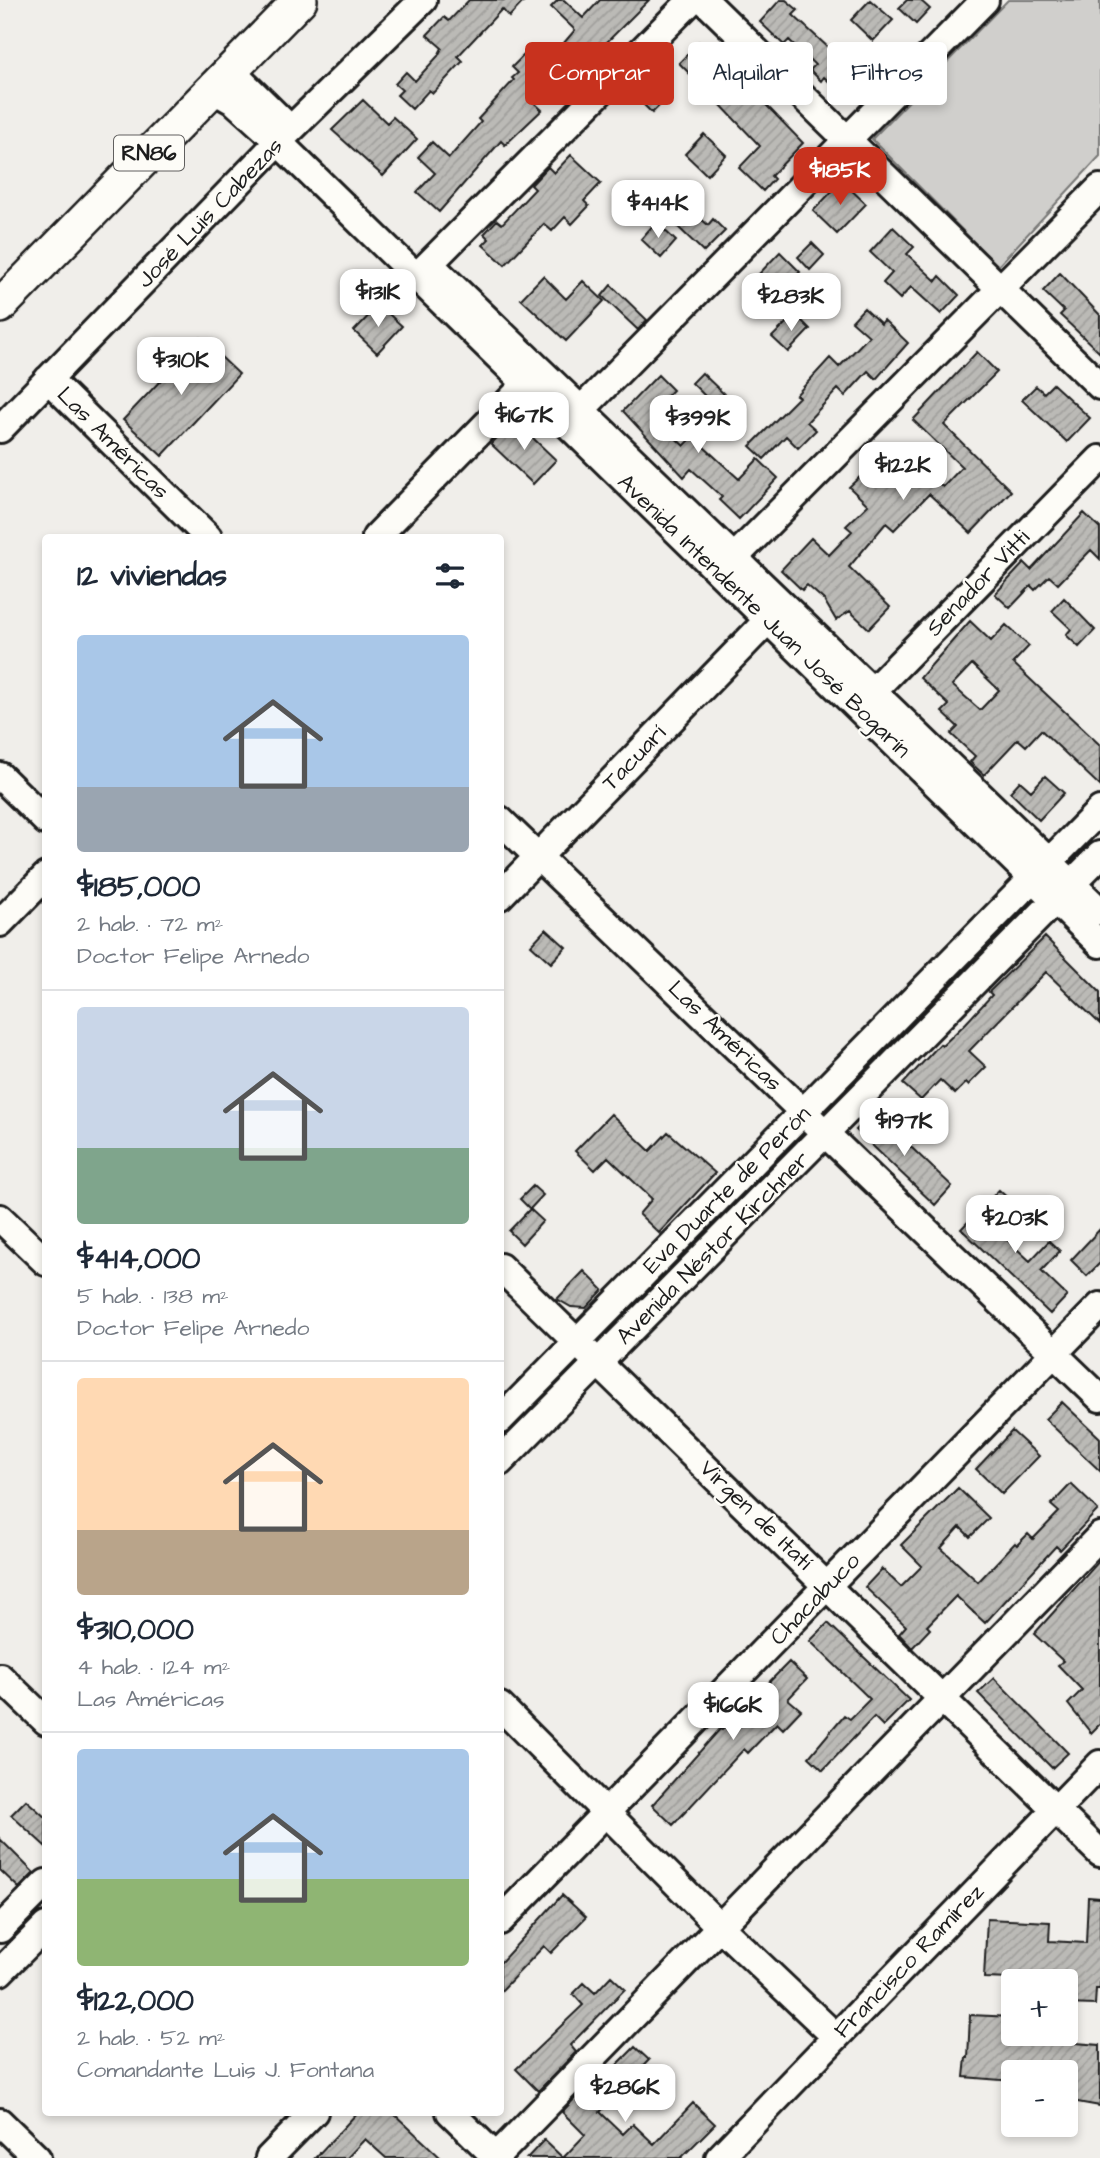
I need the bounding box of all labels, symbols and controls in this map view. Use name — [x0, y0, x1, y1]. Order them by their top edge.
chip: Comprar — [525, 42, 674, 105]
chip: Alquilar — [688, 42, 813, 105]
chip: Filtros — [827, 42, 947, 105]
street label: José Luis Cabezas — [130, 131, 290, 295]
road number: RN86 — [114, 136, 184, 170]
pin: $185K — [791, 148, 889, 207]
text: $185K — [810, 154, 870, 186]
pin: $414K — [609, 180, 707, 240]
text: $414K — [628, 187, 688, 219]
pin: $131K — [329, 270, 427, 329]
pin: $283K — [742, 274, 840, 333]
text: $131K — [356, 276, 400, 308]
text: $283K — [758, 280, 824, 312]
pin: $310K — [132, 338, 230, 397]
text: $310K — [153, 344, 209, 376]
street label: Las Américas — [50, 380, 176, 506]
pin: $167K — [475, 392, 573, 452]
pin: $399K — [649, 396, 747, 455]
text: $167K — [495, 399, 553, 431]
text: $399K — [666, 402, 730, 434]
pin: $122K — [854, 442, 952, 502]
text: $122K — [875, 449, 931, 481]
street label: Avenida Intendente Juan José Bogarín — [609, 467, 918, 766]
street label: Senador Vitti — [919, 522, 1037, 643]
text: 12 viviendas — [77, 555, 227, 597]
icon: filters — [431, 557, 469, 595]
icon: home — [210, 681, 336, 807]
street label: Tacuarí — [595, 718, 674, 798]
text: $185,000 — [77, 866, 200, 908]
text: 2 hab. · 72 m² — [77, 908, 223, 940]
text: Doctor Felipe Arnedo — [77, 940, 310, 972]
street label: Las Américas — [661, 973, 789, 1099]
icon: home — [210, 1053, 336, 1179]
pin: $197K — [855, 1098, 953, 1158]
street label: Eva Duarte de Perón — [636, 1099, 818, 1281]
text: $197K — [876, 1105, 932, 1137]
street label: Avenida Néstor Kirchner — [609, 1144, 817, 1352]
pin: $203K — [966, 1196, 1064, 1255]
text: $203K — [982, 1202, 1048, 1234]
text: $414,000 — [77, 1238, 201, 1280]
text: 5 hab. · 138 m² — [77, 1280, 229, 1312]
text: Doctor Felipe Arnedo — [77, 1312, 310, 1344]
icon: home — [210, 1424, 336, 1550]
street label: Virgen de Itatí — [692, 1453, 820, 1578]
street label: Chacabuco — [763, 1546, 867, 1652]
text: $310,000 — [77, 1609, 194, 1651]
text: 4 hab. · 124 m² — [77, 1651, 230, 1683]
pin: $166K — [684, 1682, 782, 1742]
text: Las Américas — [77, 1683, 224, 1715]
text: $166K — [704, 1689, 762, 1721]
icon: home — [210, 1795, 336, 1921]
street label: Francisco Ramírez — [827, 1876, 992, 2046]
map controls — [1001, 1969, 1078, 2137]
button: + — [1001, 1969, 1078, 2046]
text: $122,000 — [77, 1980, 194, 2022]
text: 2 hab. · 52 m² — [77, 2022, 225, 2054]
text: Comandante Luis J. Fontana — [77, 2054, 374, 2086]
button: − — [1001, 2060, 1078, 2137]
pin: $286K — [576, 2064, 674, 2124]
text: $286K — [590, 2071, 660, 2103]

